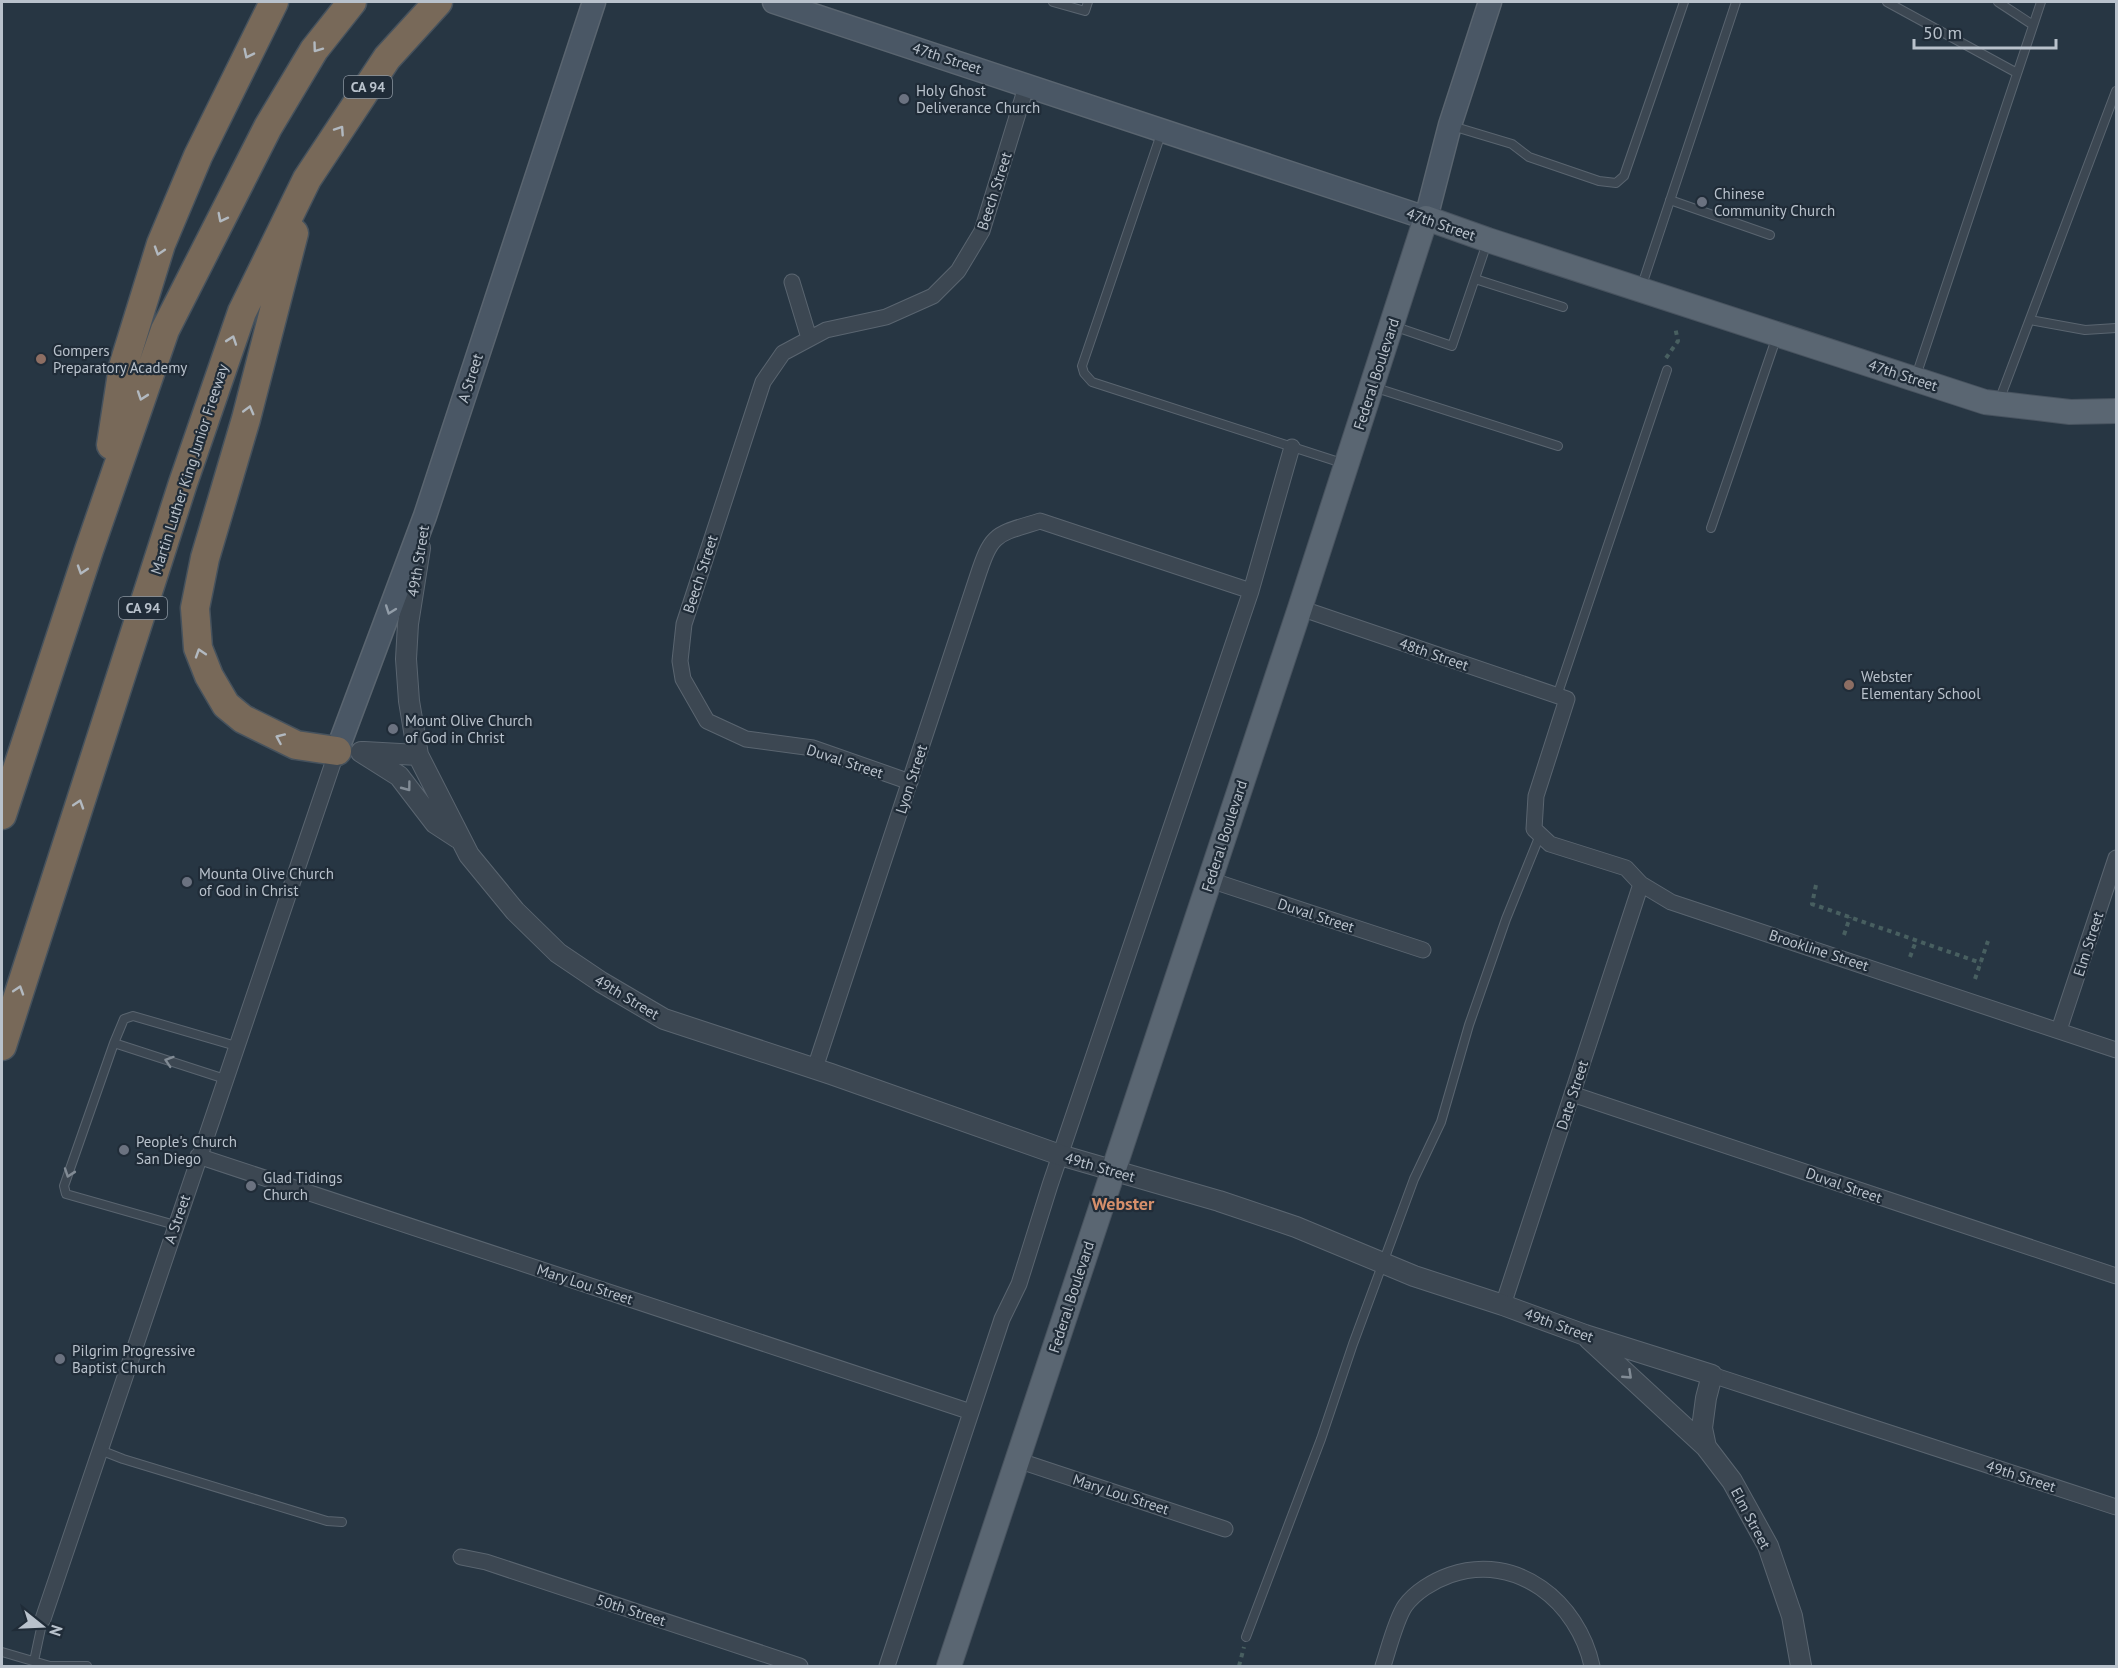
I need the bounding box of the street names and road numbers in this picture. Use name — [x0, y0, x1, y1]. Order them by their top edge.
street label: 47th Street — [910, 38, 984, 78]
road number: CA 94 — [344, 76, 392, 98]
street label: Beech Street — [972, 150, 1016, 232]
street label: 47th Street — [1404, 203, 1478, 245]
street label: Federal Boulevard — [1349, 316, 1403, 432]
street label: A Street — [453, 351, 487, 405]
street label: 47th Street — [1866, 355, 1940, 395]
street label: Martin Luther King Junior Freeway — [146, 361, 232, 577]
street label: 49th Street — [403, 524, 433, 598]
street label: Beech Street — [678, 533, 722, 615]
road number: CA 94 — [119, 597, 167, 619]
street label: 48th Street — [1397, 633, 1471, 675]
street label: Duval Street — [804, 740, 886, 782]
street label: Lyon Street — [891, 742, 931, 816]
street label: Federal Boulevard — [1197, 778, 1251, 894]
street label: Duval Street — [1275, 894, 1357, 936]
street label: Elm Street — [2069, 909, 2107, 979]
street label: Brookline Street — [1767, 925, 1871, 975]
street label: 49th Street — [591, 970, 663, 1024]
street label: Date Street — [1552, 1058, 1592, 1132]
street label: 49th Street — [1063, 1148, 1137, 1186]
street label: Duval Street — [1803, 1163, 1885, 1207]
street label: A Street — [160, 1192, 194, 1246]
street label: Federal Boulevard — [1044, 1239, 1098, 1355]
street label: Mary Lou Street — [534, 1259, 636, 1309]
street label: 49th Street — [1522, 1304, 1596, 1346]
street label: 49th Street — [1984, 1456, 2058, 1496]
street label: Mary Lou Street — [1070, 1469, 1172, 1519]
street label: Elm Street — [1727, 1484, 1775, 1552]
street label: 50th Street — [594, 1590, 668, 1630]

